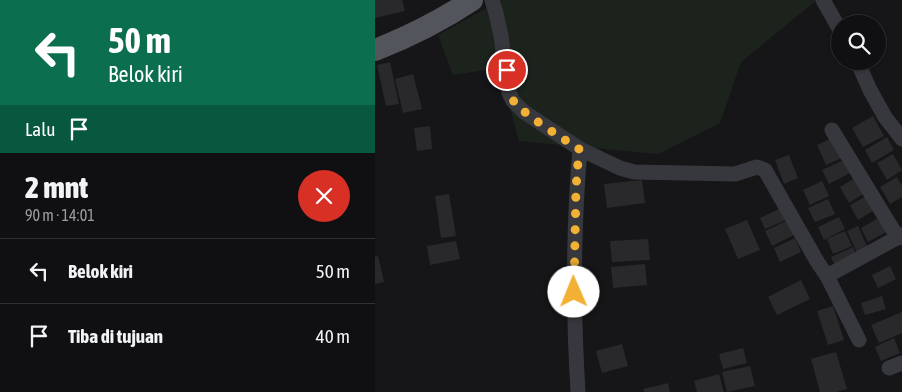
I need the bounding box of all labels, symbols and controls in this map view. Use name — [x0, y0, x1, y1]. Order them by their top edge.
map controls — [831, 15, 886, 70]
button: search — [831, 15, 886, 70]
icon: left — [25, 20, 90, 85]
text: 50 m — [108, 20, 171, 60]
pin — [486, 49, 528, 91]
icon: arrive — [493, 56, 521, 84]
text: Belok kiri — [108, 61, 183, 87]
icon: arrive — [65, 115, 93, 143]
text: Lalu — [25, 118, 55, 140]
text: 2 mnt — [25, 170, 88, 204]
button: close — [298, 170, 350, 222]
text: 90 m · 14:01 — [25, 206, 95, 224]
icon: left — [25, 257, 53, 285]
text: Belok kiri — [68, 260, 133, 282]
text: 50 m — [316, 260, 350, 282]
position arrow — [547, 265, 599, 317]
icon: arrive — [25, 322, 53, 350]
text: Tiba di tujuan — [68, 325, 163, 347]
text: 40 m — [316, 325, 350, 347]

